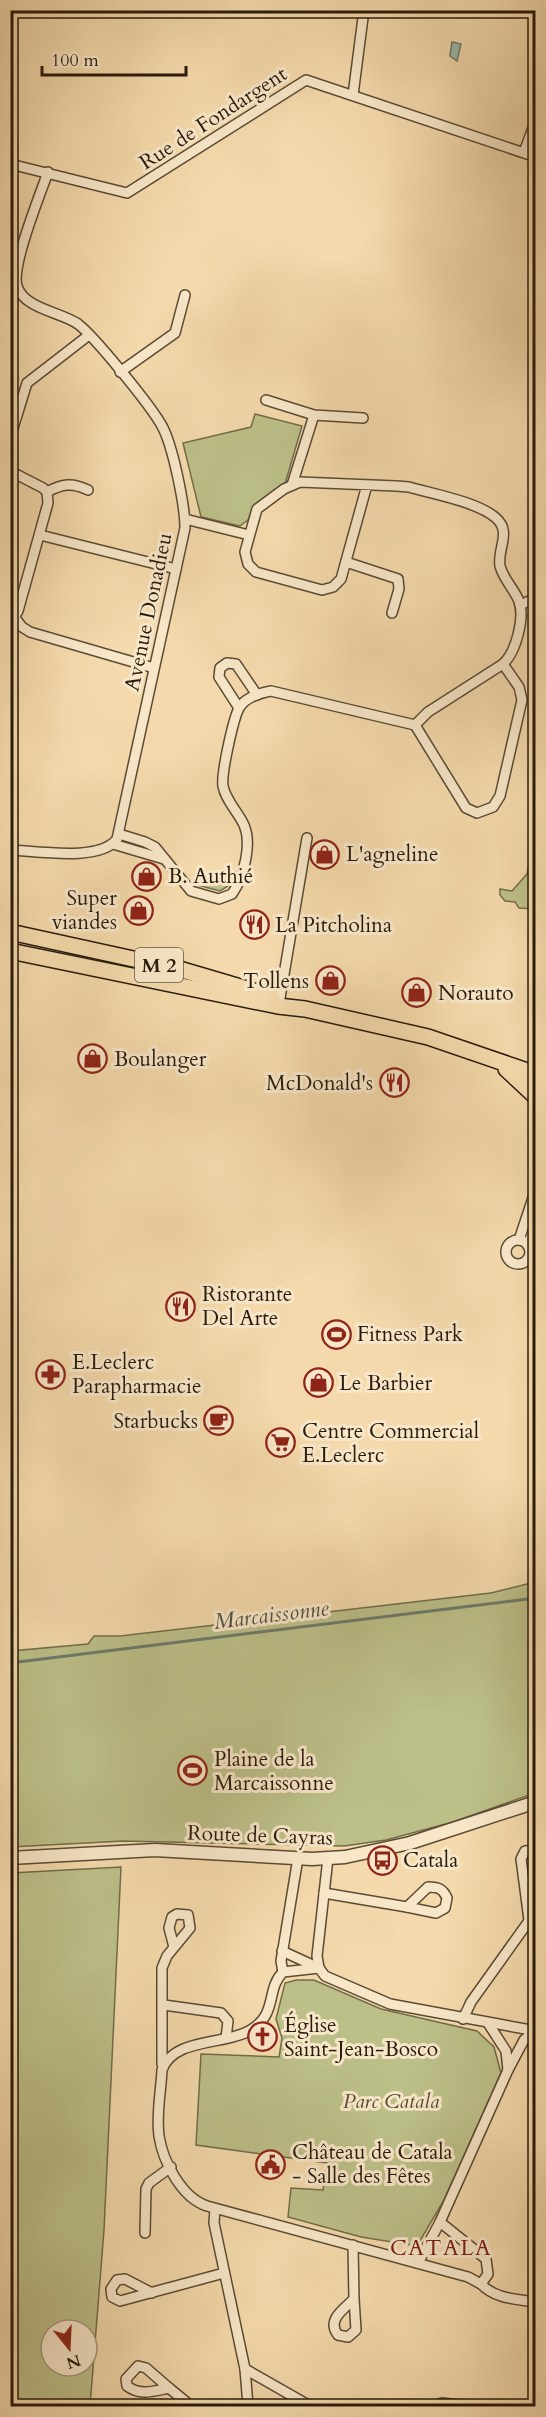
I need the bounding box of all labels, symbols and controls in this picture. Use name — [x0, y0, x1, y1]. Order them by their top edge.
scale bar — [42, 39, 186, 77]
text: 100 m — [51, 48, 99, 73]
street label: Rue de Fondargent — [134, 60, 293, 177]
street label: Avenue Donadieu — [118, 530, 179, 694]
shop icon: L'agneline — [309, 838, 341, 870]
place label: L'agneline — [346, 840, 439, 869]
shop icon: B. Authié — [131, 860, 163, 892]
place label: B. Authié — [168, 862, 253, 891]
place label: Super viandes — [52, 884, 117, 937]
shop icon: Super viandes — [122, 894, 154, 926]
restaurant icon: La Pitcholina — [238, 909, 270, 941]
place label: La Pitcholina — [275, 911, 392, 940]
road number: M 2 — [135, 948, 183, 982]
shop icon: Tollens — [314, 965, 346, 997]
place label: Tollens — [243, 967, 309, 996]
shop icon: Norauto — [401, 977, 433, 1009]
place label: Norauto — [438, 979, 514, 1008]
shop icon: Boulanger — [77, 1043, 109, 1075]
place label: Boulanger — [114, 1045, 207, 1074]
restaurant icon: McDonald's — [378, 1067, 410, 1099]
place label: McDonald's — [266, 1069, 373, 1098]
place label: Ristorante Del Arte — [202, 1280, 292, 1333]
restaurant icon: Ristorante Del Arte — [165, 1290, 197, 1322]
sports icon: Fitness Park — [320, 1318, 352, 1350]
place label: Fitness Park — [357, 1320, 464, 1349]
place label: E.Leclerc Parapharmacie — [72, 1348, 202, 1401]
pharmacy icon: E.Leclerc Parapharmacie — [35, 1358, 67, 1390]
shop icon: Le Barbier — [302, 1367, 334, 1399]
place label: Le Barbier — [339, 1369, 433, 1398]
cafe icon: Starbucks — [203, 1405, 235, 1437]
place label: Starbucks — [113, 1407, 198, 1436]
place label: Centre Commercial E.Leclerc — [302, 1417, 479, 1470]
supermarket icon: Centre Commercial E.Leclerc — [265, 1427, 297, 1459]
water label: Marcaissonne — [212, 1593, 331, 1637]
place label: Plaine de la Marcaissonne — [214, 1745, 334, 1798]
sports icon: Plaine de la Marcaissonne — [177, 1755, 209, 1787]
street label: Route de Cayras — [187, 1818, 333, 1853]
bus stop icon: Catala — [366, 1844, 398, 1876]
place label: Catala — [403, 1846, 458, 1875]
place label: Église Saint-Jean-Bosco — [284, 2011, 438, 2064]
church icon: Église Saint-Jean-Bosco — [247, 2021, 279, 2053]
park label: Parc Catala — [343, 2087, 439, 2116]
place label: Château de Catala - Salle des Fêtes — [292, 2138, 453, 2191]
public building icon: Château de Catala - Salle des Fêtes — [255, 2148, 287, 2180]
district label: CATALA — [390, 2233, 492, 2263]
north arrow — [39, 2318, 99, 2378]
text: N — [63, 2349, 83, 2374]

